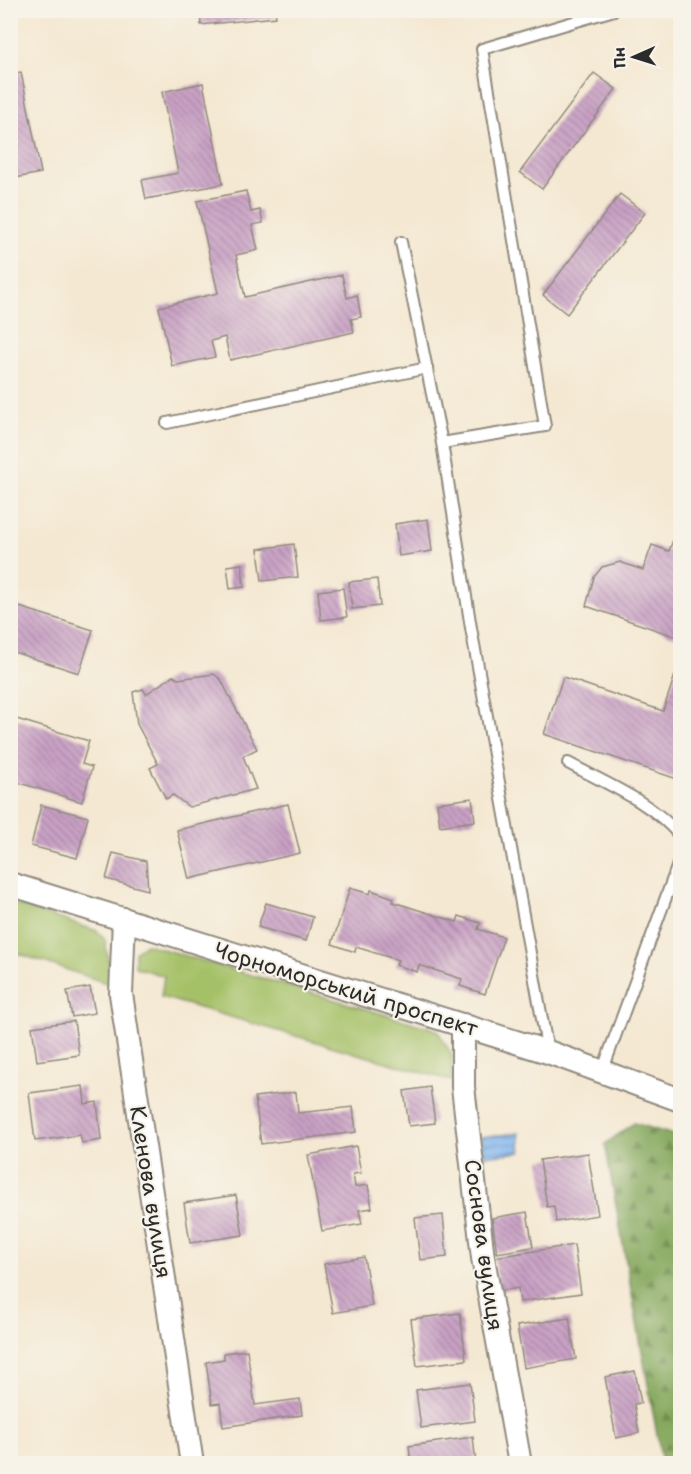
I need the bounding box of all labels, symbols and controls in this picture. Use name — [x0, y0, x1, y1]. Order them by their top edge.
north arrow — [604, 27, 664, 87]
text: Пн — [608, 47, 631, 69]
street label: Чорноморський проспект — [211, 935, 482, 1043]
street label: Кленова вулиця — [123, 1104, 179, 1280]
street label: Соснова вулиця — [458, 1158, 510, 1332]

